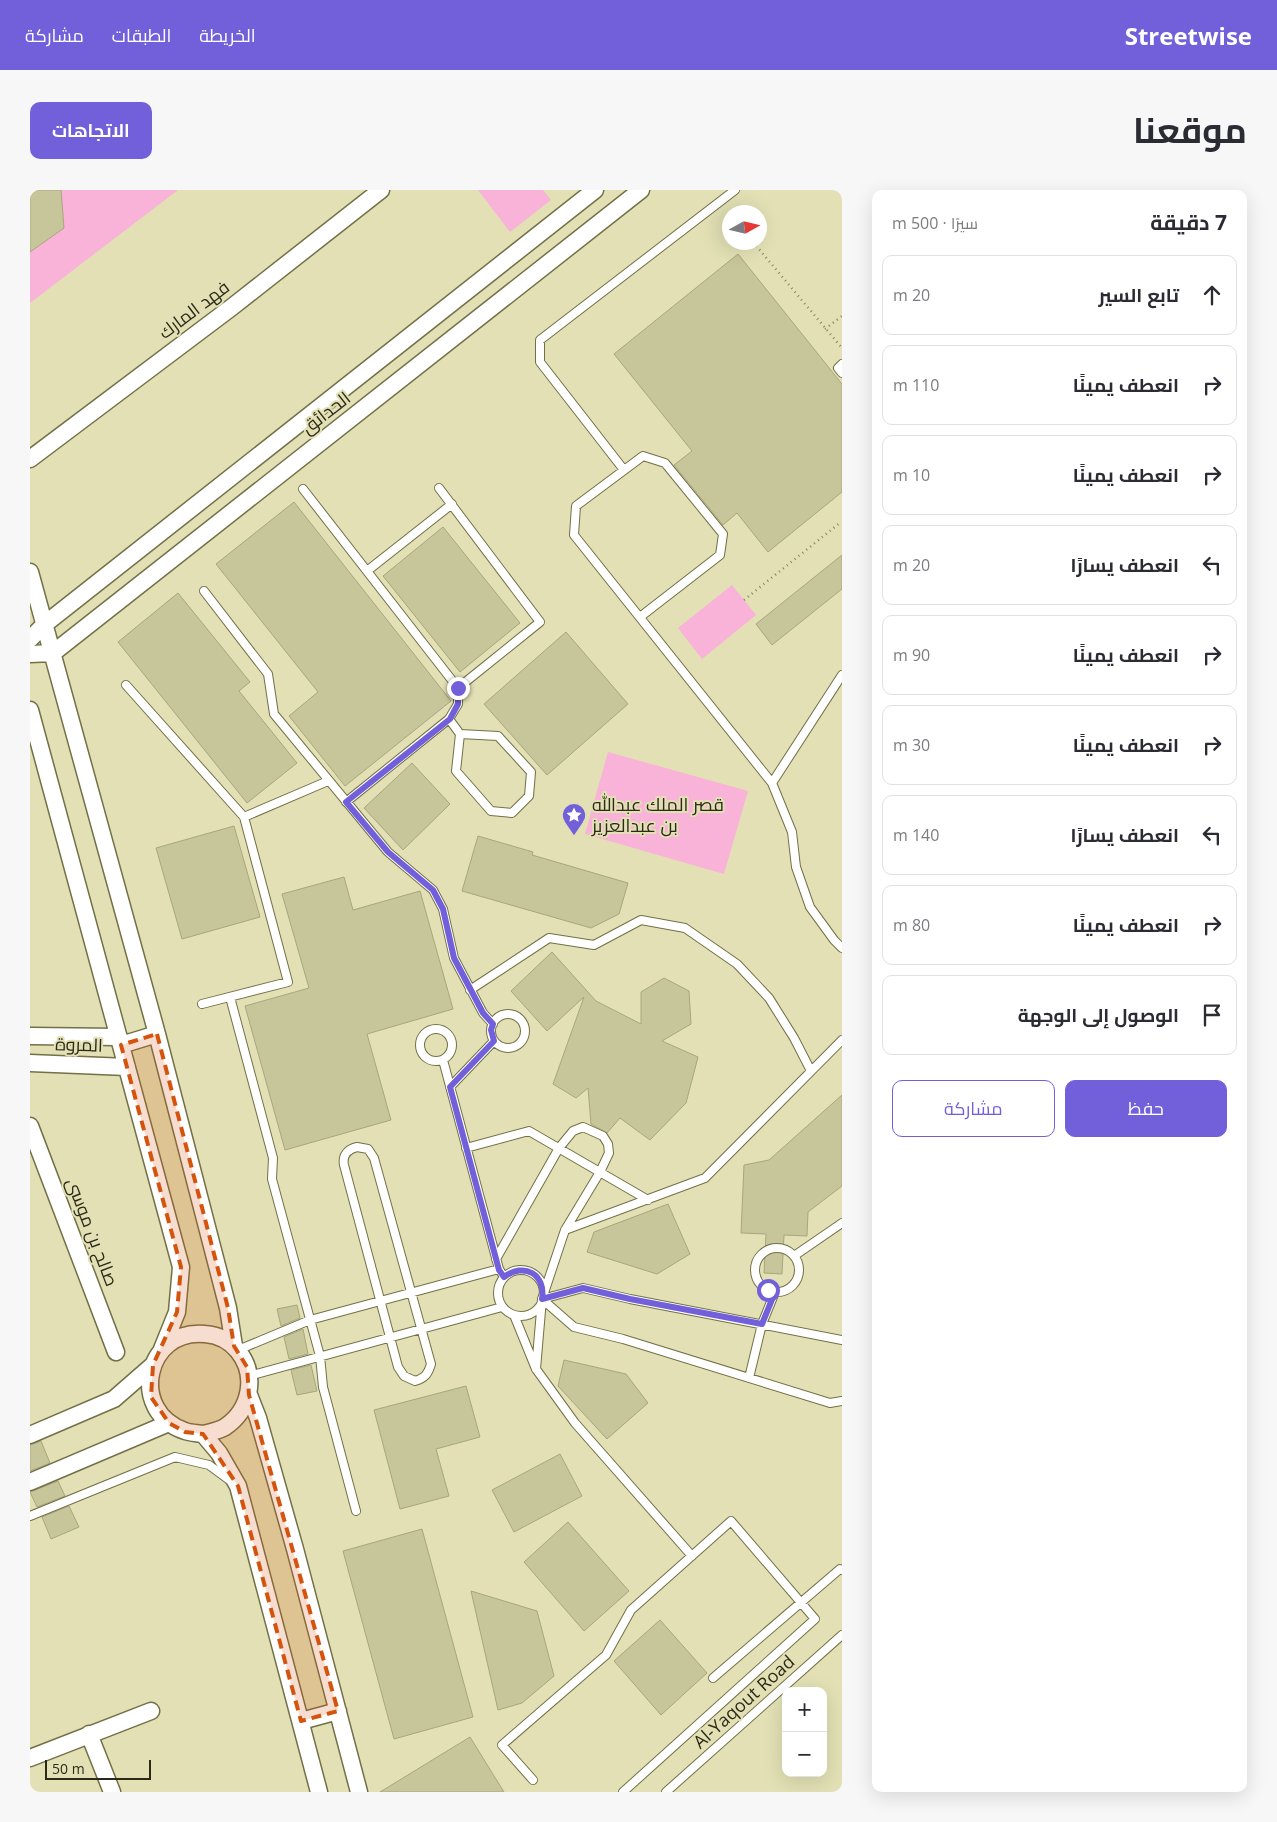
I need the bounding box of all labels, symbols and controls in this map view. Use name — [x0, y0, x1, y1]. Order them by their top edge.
text: Streetwise — [1125, 19, 1252, 52]
text: مشاركة — [25, 23, 84, 47]
text: الطبقات — [112, 23, 171, 47]
text: الخريطة — [199, 23, 256, 47]
button: الاتجاهات — [30, 102, 152, 159]
text: موقعنا — [1133, 106, 1247, 153]
north arrow — [722, 205, 767, 250]
text: 7 دقيقة — [1150, 208, 1227, 236]
text: سيرًا · 500 m — [892, 212, 978, 234]
street label: فهد المارك — [153, 275, 234, 344]
icon: ahead — [1198, 281, 1226, 309]
text: تابع السير — [1099, 282, 1179, 308]
text: 20 m — [893, 284, 930, 306]
icon: right — [1198, 371, 1226, 399]
text: انعطف يمينًا — [1073, 372, 1179, 398]
text: 110 m — [893, 374, 939, 396]
street label: الحدائق — [296, 386, 355, 440]
icon: right — [1198, 461, 1226, 489]
text: انعطف يمينًا — [1073, 462, 1179, 488]
text: 10 m — [893, 464, 930, 486]
icon: left — [1198, 551, 1226, 579]
text: انعطف يسارًا — [1070, 552, 1179, 578]
text: 20 m — [893, 554, 930, 576]
icon: right — [1198, 641, 1226, 669]
text: انعطف يمينًا — [1073, 642, 1179, 668]
text: 90 m — [893, 644, 930, 666]
route end — [447, 677, 470, 700]
icon: right — [1198, 731, 1226, 759]
text: انعطف يمينًا — [1073, 732, 1179, 758]
text: 30 m — [893, 734, 930, 756]
place label: قصر الملك عبدالله بن عبدالعزيز — [591, 792, 724, 837]
place icon: قصر الملك عبدالله بن عبدالعزيز — [561, 802, 587, 836]
icon: left — [1198, 821, 1226, 849]
text: انعطف يسارًا — [1070, 822, 1179, 848]
text: 140 m — [893, 824, 939, 846]
icon: right — [1198, 911, 1226, 939]
text: انعطف يمينًا — [1073, 912, 1179, 938]
text: 80 m — [893, 914, 930, 936]
icon: arrive — [1198, 1001, 1226, 1029]
text: الوصول إلى الوجهة — [1018, 1002, 1179, 1028]
street label: المروة — [55, 1031, 103, 1057]
button: مشاركة — [892, 1080, 1055, 1137]
button: حفظ — [1065, 1080, 1227, 1137]
street label: صالح بن موسى — [60, 1174, 125, 1290]
route start — [757, 1279, 780, 1302]
street label: Al-Yaqout Road — [687, 1649, 799, 1753]
map controls — [782, 1687, 827, 1777]
button: + — [782, 1687, 827, 1732]
button: − — [782, 1732, 827, 1777]
scale bar — [45, 1757, 151, 1780]
text: 50 m — [52, 1759, 85, 1778]

